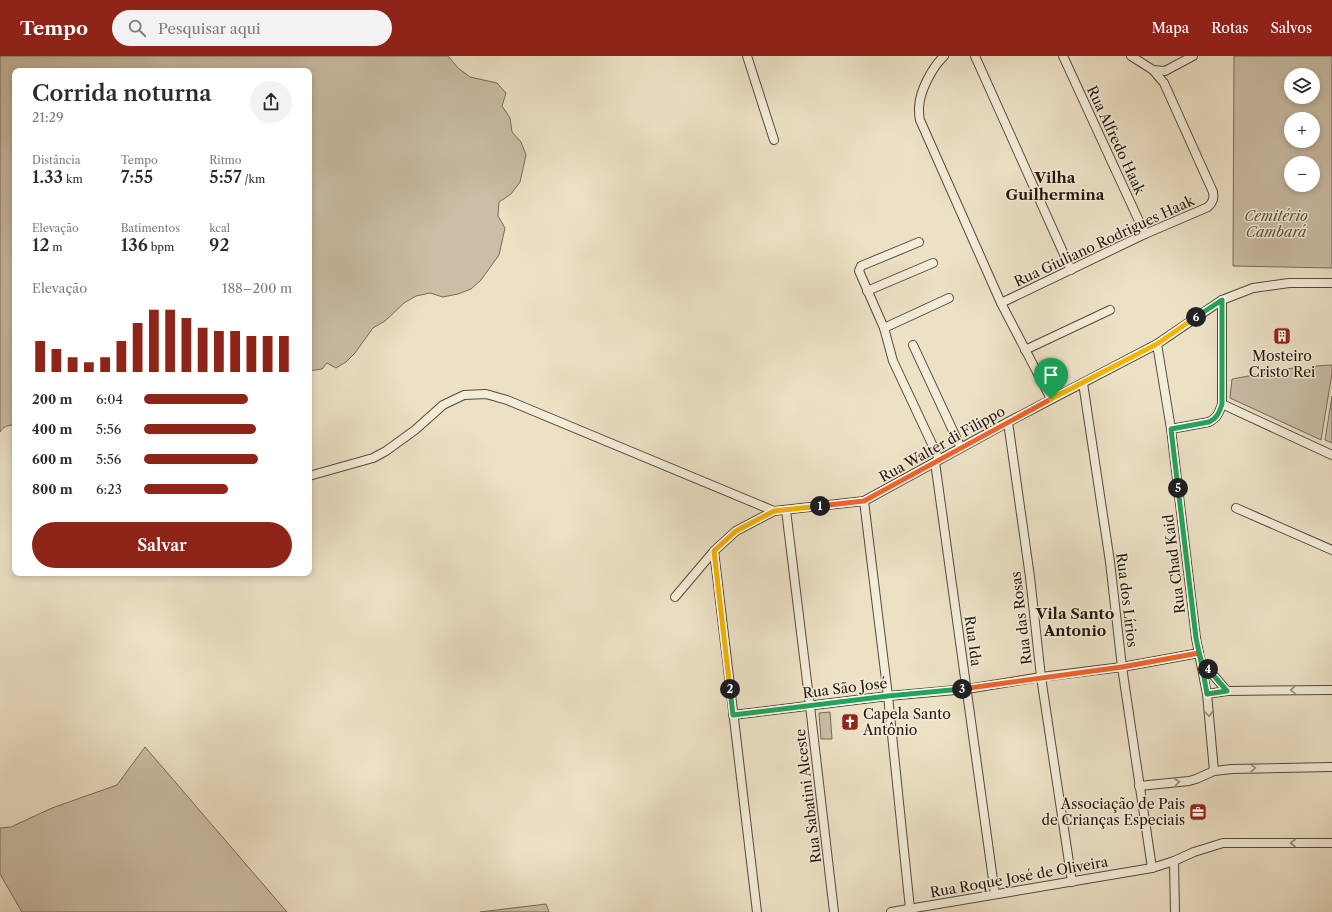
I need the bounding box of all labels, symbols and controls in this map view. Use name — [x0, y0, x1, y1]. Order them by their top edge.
search box — [112, 10, 392, 46]
text: Tempo — [20, 17, 88, 40]
icon: search — [126, 17, 148, 39]
text: Pesquisar aqui — [158, 19, 261, 38]
text: Mapa — [1152, 19, 1189, 37]
text: Rotas — [1211, 19, 1248, 37]
text: Salvos — [1270, 19, 1312, 37]
map controls — [1284, 68, 1320, 192]
button: layers — [1284, 68, 1320, 104]
text: Corrida noturna — [32, 80, 212, 107]
button: share — [250, 81, 292, 123]
street label: Rua Alfredo Haak — [1083, 83, 1149, 198]
text: 21:29 — [32, 109, 64, 125]
button: + — [1284, 112, 1320, 148]
text: Distância — [32, 153, 81, 167]
text: Tempo — [121, 153, 158, 167]
text: Ritmo — [209, 153, 242, 167]
button: − — [1284, 156, 1320, 192]
text: 1.33 — [32, 167, 63, 187]
text: 7:55 — [121, 167, 153, 187]
text: 5:57 — [209, 167, 242, 187]
district label: Vilha Guilhermina — [1005, 168, 1105, 204]
text: km — [63, 172, 83, 186]
text: /km — [242, 172, 265, 186]
street label: Rua Giuliano Rodrigues Haak — [1011, 191, 1198, 291]
park label: Cemitério Cambará — [1244, 207, 1308, 241]
text: Elevação — [32, 221, 79, 235]
text: Batimentos — [121, 221, 180, 235]
text: kcal — [209, 221, 230, 235]
text: 12 — [32, 235, 49, 255]
text: 136 — [121, 235, 148, 255]
text: 92 — [209, 235, 229, 255]
text: m — [49, 240, 63, 254]
text: bpm — [148, 240, 174, 254]
text: Elevação — [32, 280, 87, 296]
text: 188–200 m — [222, 280, 292, 296]
pin: 6 — [1186, 307, 1206, 327]
text: 6 — [1193, 310, 1199, 324]
building icon: Mosteiro Cristo Rei — [1272, 326, 1292, 346]
place label: Mosteiro Cristo Rei — [1249, 347, 1315, 381]
pin — [1034, 358, 1068, 399]
icon: arrive — [1040, 364, 1062, 386]
text: 200 m — [32, 391, 72, 407]
text: 6:04 — [96, 391, 123, 407]
street label: Rua Walter di Filippo — [876, 402, 1008, 486]
text: 400 m — [32, 421, 72, 437]
text: 5:56 — [96, 421, 121, 437]
text: 600 m — [32, 451, 73, 467]
text: 5:56 — [96, 451, 121, 467]
pin: 5 — [1168, 478, 1188, 498]
text: 800 m — [32, 481, 73, 497]
text: 6:23 — [96, 481, 122, 497]
text: 5 — [1175, 481, 1181, 495]
pin: 1 — [810, 496, 830, 516]
text: 1 — [818, 499, 822, 513]
street label: Rua Chad Kaid — [1159, 513, 1189, 615]
button: Salvar — [32, 522, 292, 568]
street label: Rua dos Lírios — [1112, 552, 1142, 648]
street label: Rua das Rosas — [1006, 570, 1036, 666]
district label: Vila Santo Antonio — [1035, 604, 1114, 640]
street label: Rua Ida — [961, 615, 986, 668]
pin: 4 — [1198, 659, 1218, 679]
text: 4 — [1205, 662, 1211, 676]
street label: Rua São José — [802, 674, 888, 702]
pin: 2 — [720, 679, 740, 699]
pin: 3 — [952, 679, 972, 699]
text: 2 — [727, 682, 733, 696]
text: 3 — [959, 682, 965, 696]
one-way arrow — [1290, 686, 1296, 694]
place label: Capela Santo Antônio — [862, 705, 951, 739]
one-way arrow — [1204, 711, 1213, 717]
church icon: Capela Santo Antônio — [840, 712, 860, 732]
street label: Rua Sabatini Alceste — [791, 728, 825, 864]
one-way arrow — [1250, 764, 1256, 772]
one-way arrow — [1174, 778, 1180, 787]
place label: Associação de Pais de Crianças Especiais — [1042, 795, 1185, 829]
office icon: Associação de Pais de Crianças Especiais — [1188, 802, 1208, 822]
one-way arrow — [1290, 839, 1296, 847]
street label: Rua Roque José de Oliveira — [929, 852, 1110, 902]

